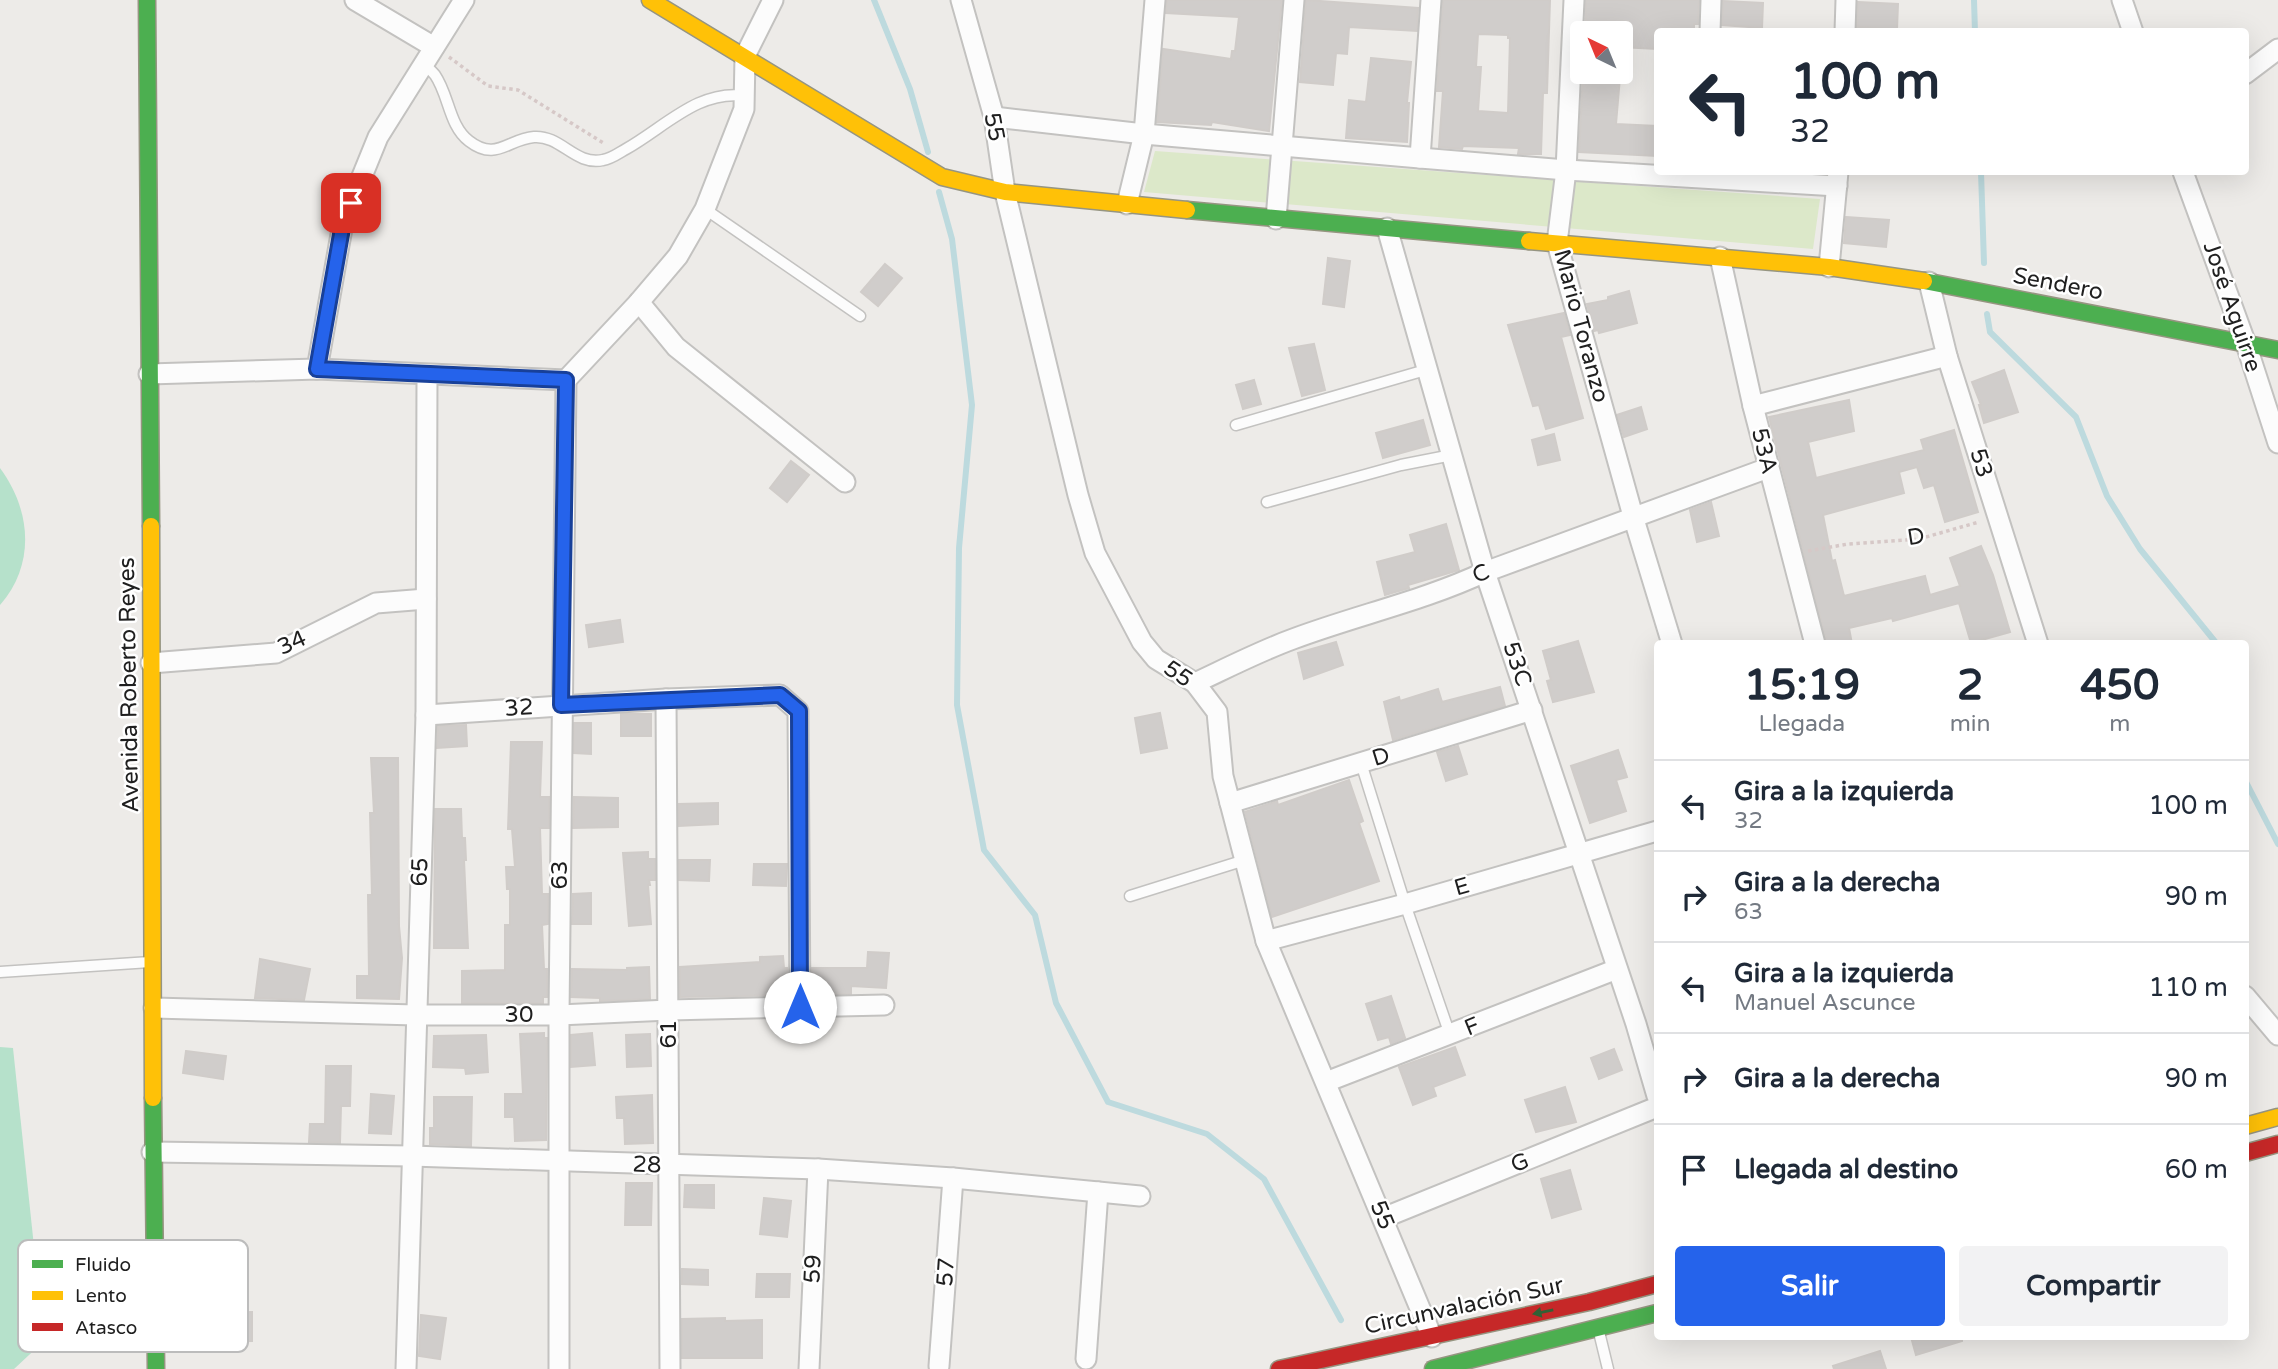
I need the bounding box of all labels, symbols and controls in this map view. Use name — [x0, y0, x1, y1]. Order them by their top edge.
north arrow — [1570, 21, 1633, 84]
map controls — [1570, 21, 1633, 84]
text: 100 m — [1790, 53, 1940, 112]
icon: left — [1675, 56, 1766, 147]
street label: 55 — [978, 110, 1010, 144]
text: 32 — [1790, 113, 1830, 151]
pin — [321, 173, 381, 233]
icon: arrive — [332, 184, 370, 222]
street label: José Aguirre — [2197, 238, 2267, 376]
street label: Mario Toranzo — [1547, 246, 1615, 406]
street label: Sendero — [2011, 262, 2105, 306]
street label: 53A — [1745, 425, 1783, 477]
street label: 53 — [1963, 445, 1999, 481]
street label: D — [1905, 522, 1927, 552]
street label: Avenida Roberto Reyes — [113, 557, 145, 813]
street label: C — [1468, 558, 1494, 590]
street label: 34 — [273, 624, 311, 662]
street label: 53C — [1496, 638, 1538, 690]
street label: 55 — [1158, 654, 1198, 694]
text: 15:19 — [1744, 660, 1860, 711]
text: 2 — [1957, 660, 1983, 711]
text: 450 — [2080, 660, 2159, 711]
street label: 32 — [504, 693, 534, 723]
text: Llegada — [1758, 710, 1845, 738]
text: min — [1950, 710, 1991, 738]
text: m — [2109, 710, 2130, 738]
street label: D — [1369, 741, 1393, 773]
text: Gira a la izquierda — [1734, 776, 1954, 807]
icon: left — [1675, 787, 1713, 825]
text: 100 m — [2148, 790, 2228, 821]
text: 32 — [1734, 807, 1763, 835]
street label: 65 — [406, 857, 434, 887]
street label: 63 — [546, 861, 574, 889]
text: Gira a la derecha — [1734, 867, 1940, 898]
street label: E — [1451, 872, 1473, 902]
icon: right — [1675, 878, 1713, 916]
text: 90 m — [2165, 881, 2228, 912]
text: 63 — [1734, 898, 1763, 926]
text: Gira a la izquierda — [1734, 958, 1954, 989]
icon: left — [1675, 969, 1713, 1007]
position arrow — [763, 970, 837, 1044]
text: 110 m — [2148, 972, 2228, 1003]
text: Manuel Ascunce — [1734, 989, 1915, 1017]
street label: 30 — [505, 1001, 533, 1029]
street label: F — [1460, 1011, 1484, 1043]
street label: 61 — [655, 1020, 683, 1048]
icon: right — [1675, 1060, 1713, 1098]
text: Gira a la derecha — [1734, 1063, 1940, 1094]
text: 90 m — [2165, 1063, 2228, 1094]
street label: G — [1507, 1147, 1533, 1179]
street label: 28 — [632, 1151, 662, 1179]
icon: arrive — [1675, 1151, 1713, 1189]
text: Llegada al destino — [1734, 1154, 1958, 1185]
text: 60 m — [2165, 1154, 2228, 1185]
street label: 55 — [1363, 1196, 1401, 1234]
legend — [18, 1240, 248, 1352]
button: Salir — [1675, 1246, 1945, 1326]
button: Compartir — [1959, 1246, 2228, 1326]
text: Fluido — [75, 1254, 131, 1276]
street label: 59 — [798, 1254, 828, 1284]
street label: 57 — [931, 1257, 961, 1287]
street label: Circunvalación Sur — [1362, 1271, 1566, 1341]
text: Lento — [75, 1285, 127, 1307]
one-way arrow — [1532, 1307, 1554, 1318]
text: Atasco — [75, 1317, 137, 1339]

